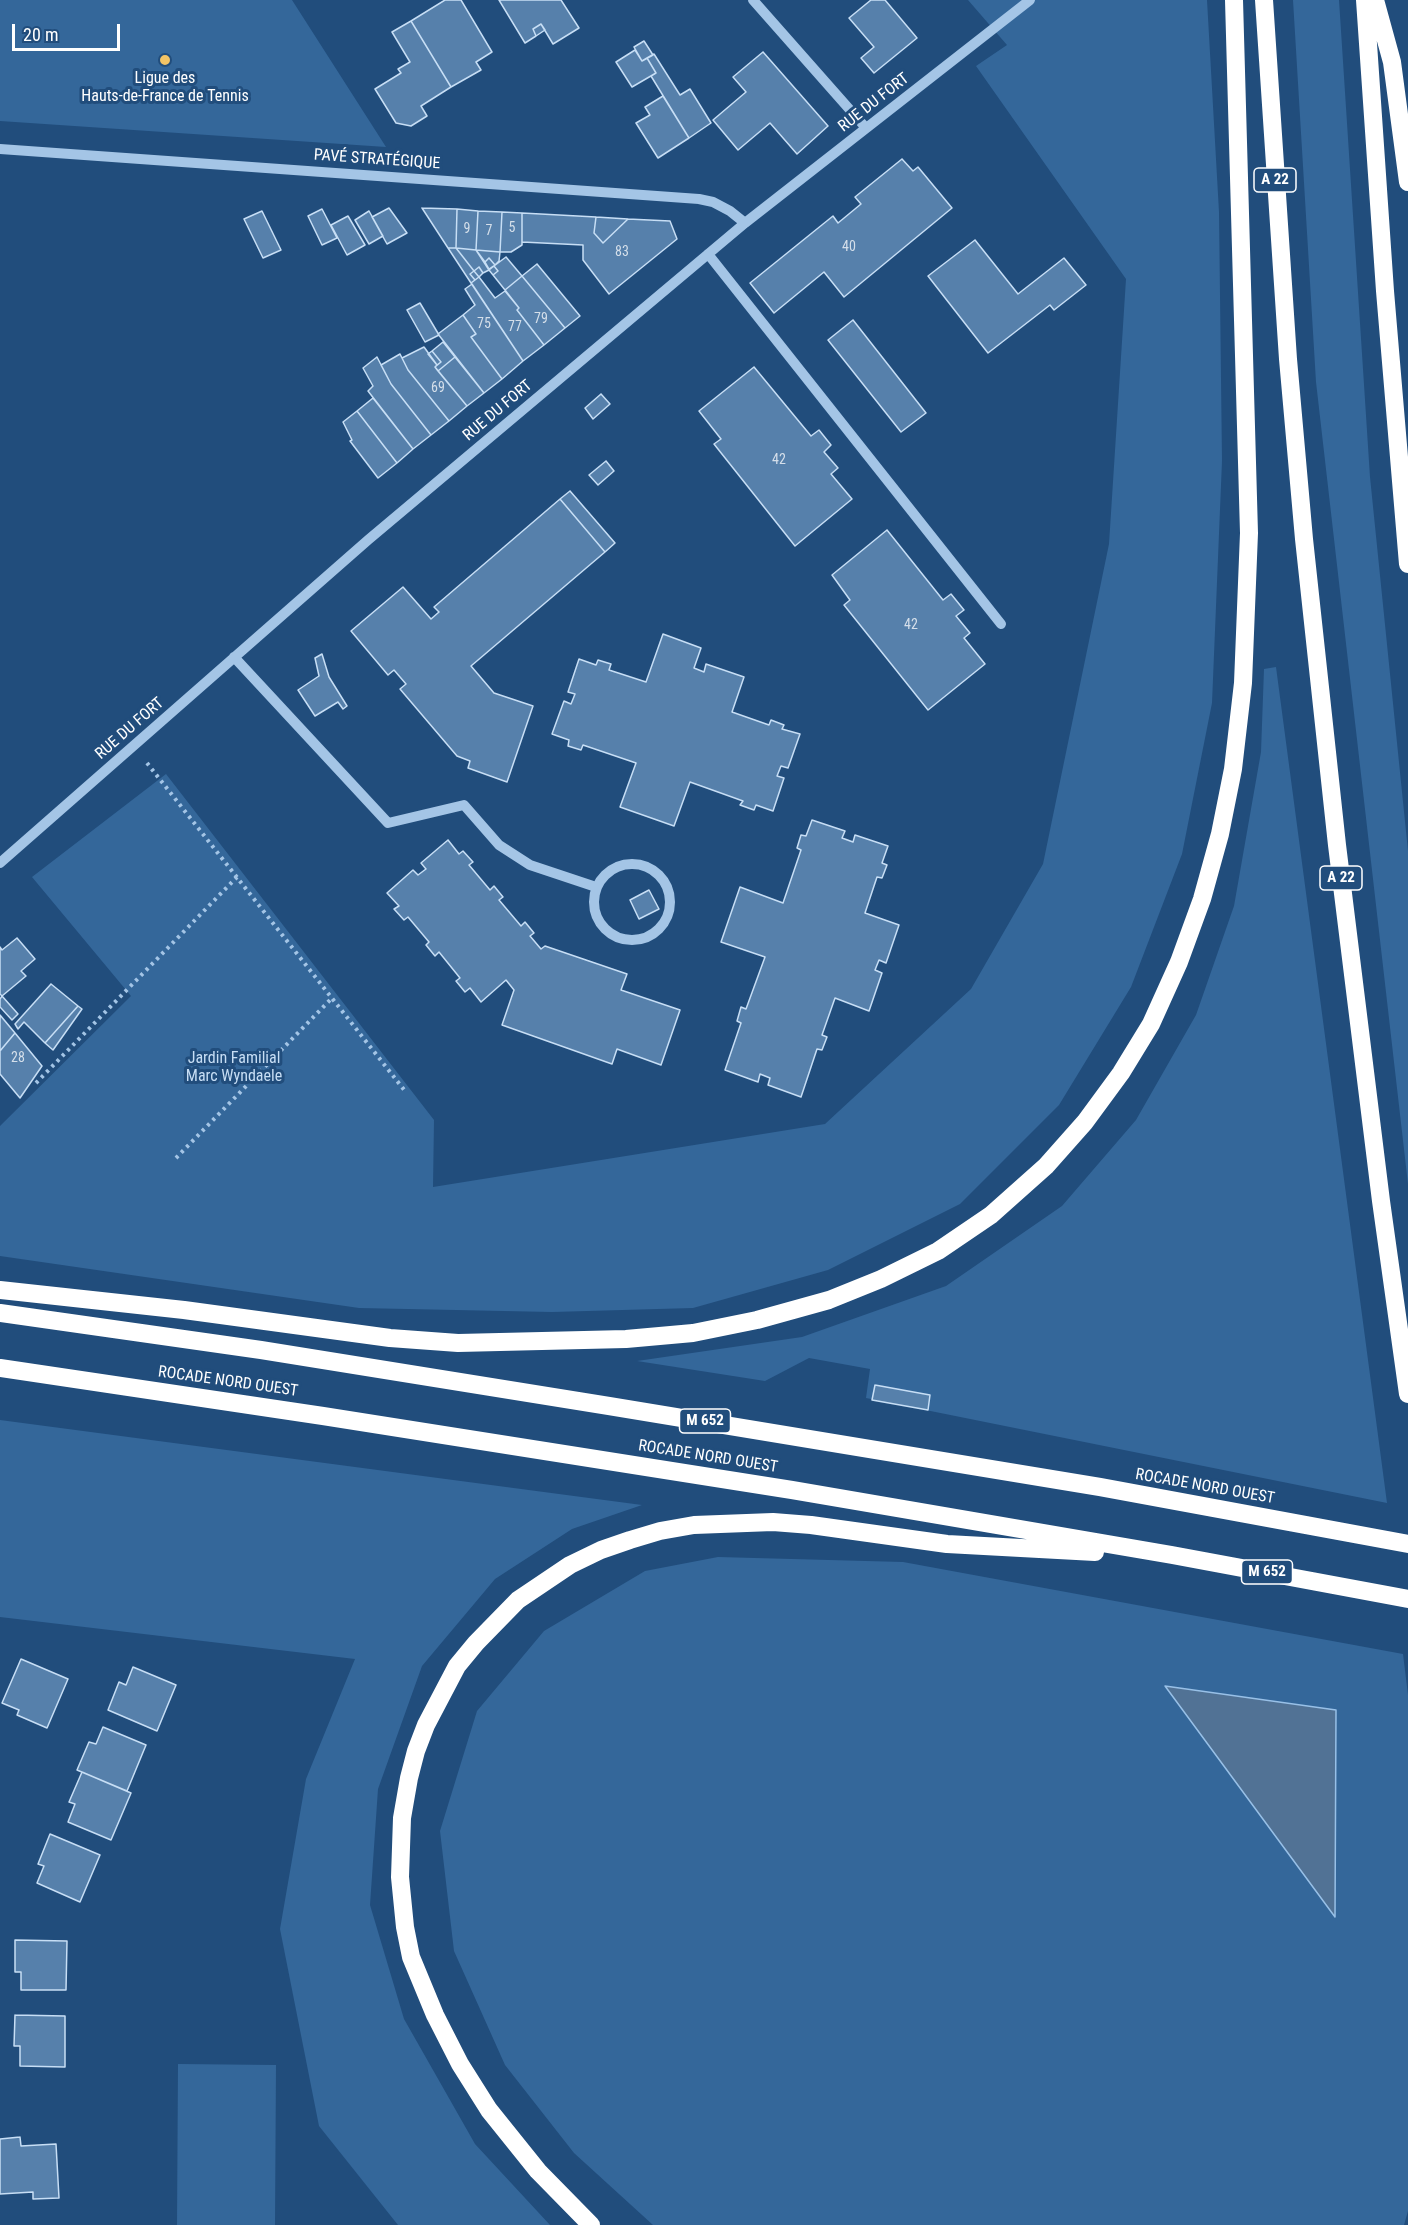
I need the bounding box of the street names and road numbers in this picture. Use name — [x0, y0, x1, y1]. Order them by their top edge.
street label: RUE DU FORT — [835, 69, 913, 137]
street label: PAVÉ STRATÉGIQUE — [313, 146, 441, 174]
road number: A 22 — [1254, 168, 1296, 192]
street label: RUE DU FORT — [460, 377, 536, 445]
street label: RUE DU FORT — [92, 694, 168, 764]
road number: A 22 — [1320, 866, 1362, 890]
street label: ROCADE NORD OUEST — [157, 1363, 299, 1401]
road number: M 652 — [680, 1409, 730, 1433]
street label: ROCADE NORD OUEST — [637, 1436, 779, 1478]
street label: ROCADE NORD OUEST — [1134, 1465, 1276, 1509]
road number: M 652 — [1242, 1560, 1292, 1584]

